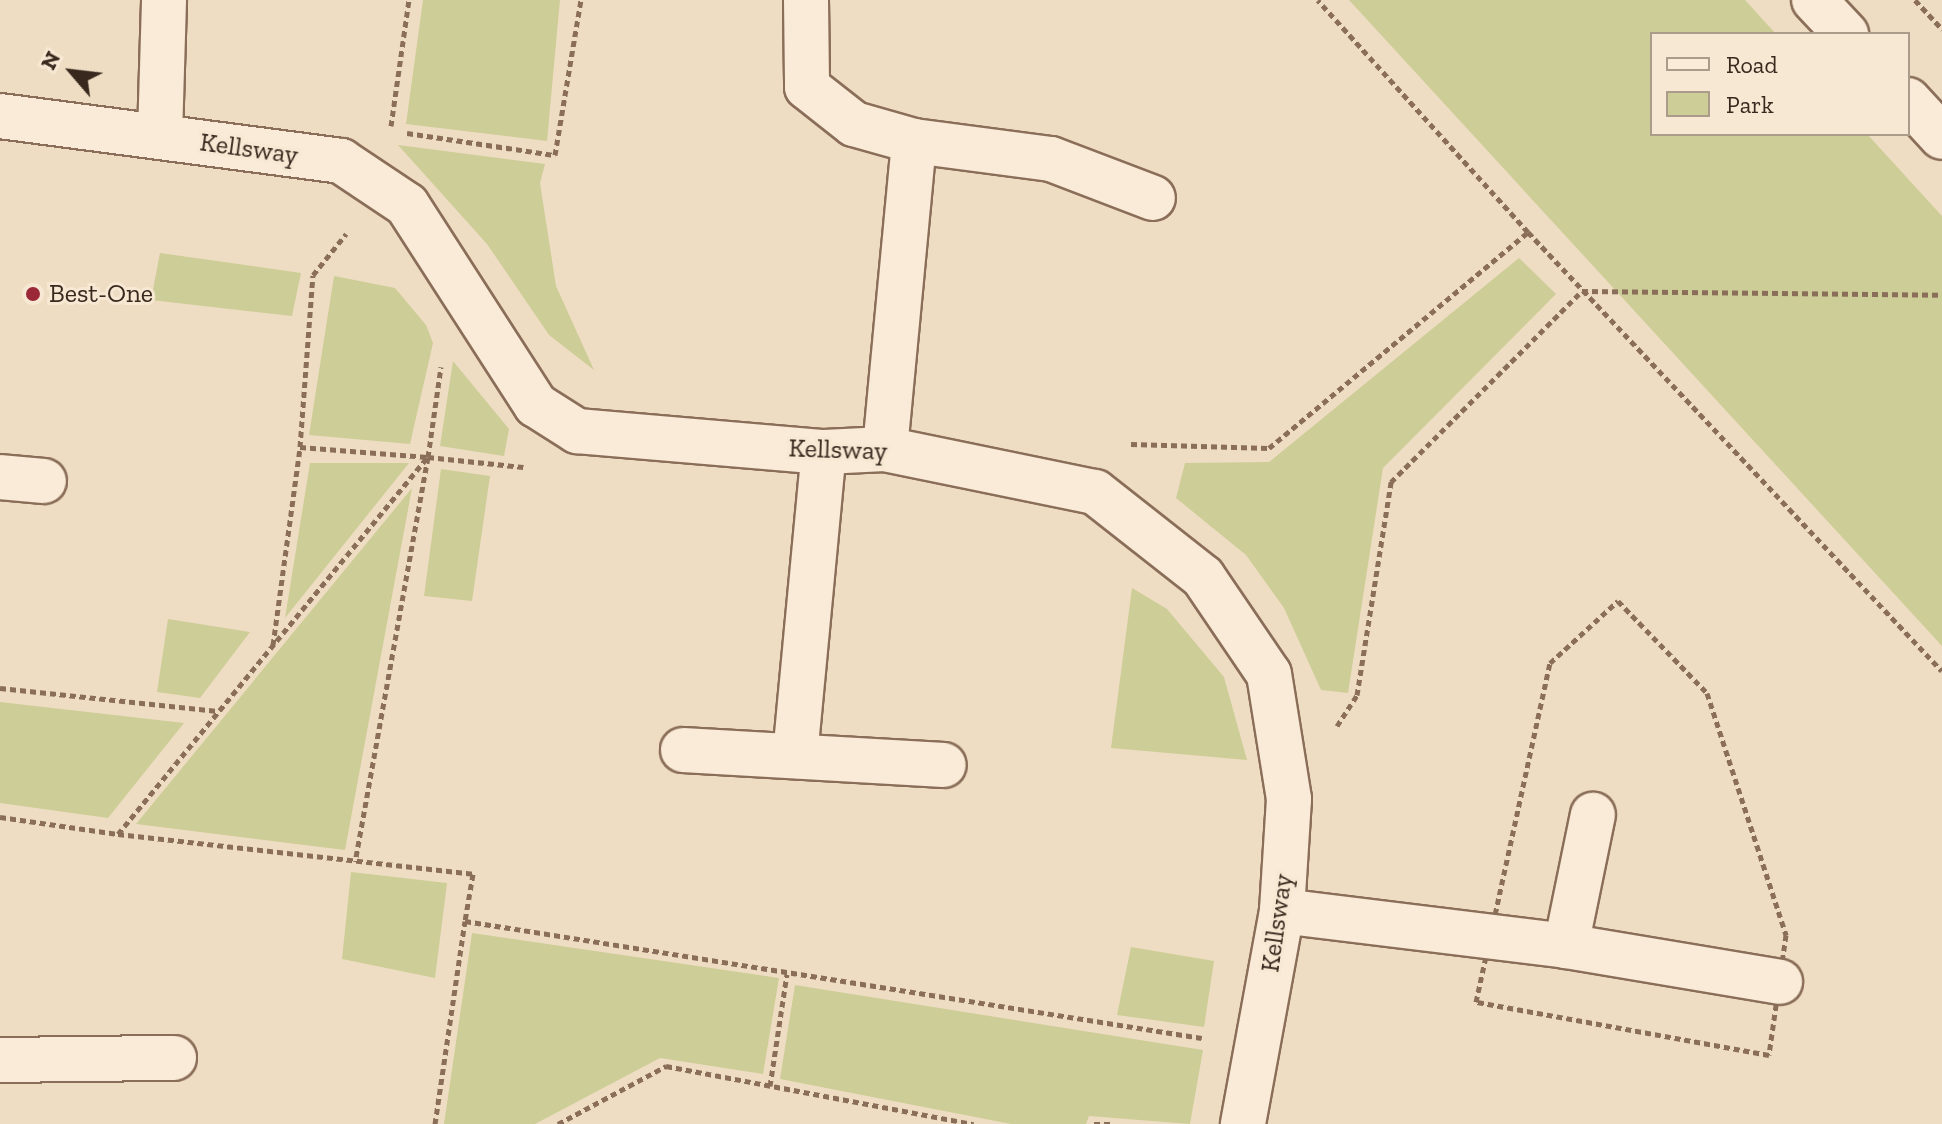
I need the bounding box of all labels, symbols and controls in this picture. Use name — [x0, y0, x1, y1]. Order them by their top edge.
north arrow — [32, 32, 112, 112]
legend — [1650, 32, 1910, 136]
text: N — [35, 47, 66, 74]
text: Road — [1726, 50, 1778, 79]
text: Park — [1726, 90, 1774, 119]
street label: Kellsway — [198, 127, 300, 171]
place label: Best-One — [49, 278, 153, 310]
marker: Best-One — [24, 285, 42, 303]
street label: Kellsway — [788, 433, 888, 467]
street label: Kellsway — [1255, 872, 1299, 974]

